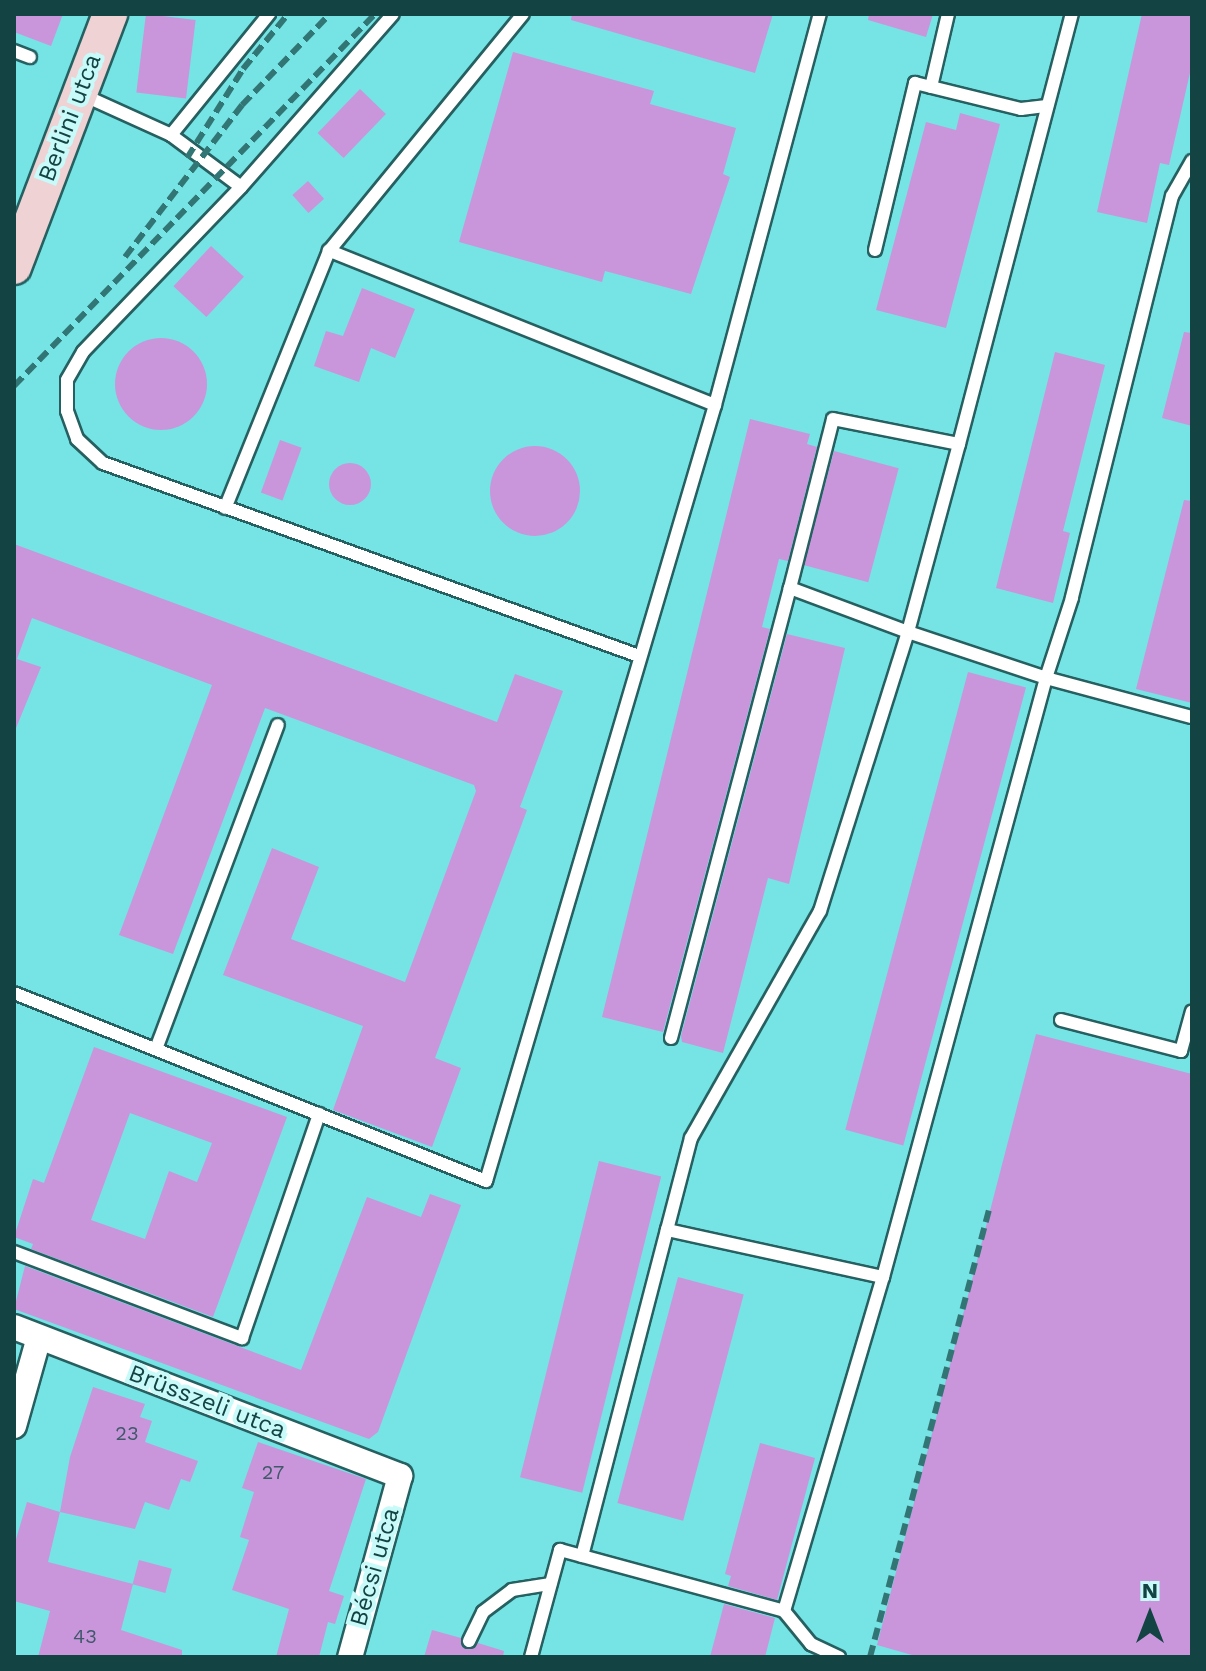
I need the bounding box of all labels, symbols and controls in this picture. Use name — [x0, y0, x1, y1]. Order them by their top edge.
street label: Berlini utca — [32, 50, 108, 186]
street label: Brüsszeli utca — [124, 1359, 290, 1445]
house number: 23 — [115, 1421, 139, 1445]
house number: 27 — [262, 1460, 284, 1484]
street label: Bécsi utca — [344, 1504, 406, 1630]
north arrow — [1110, 1575, 1190, 1655]
text: N — [1142, 1578, 1158, 1603]
house number: 43 — [73, 1624, 97, 1648]

